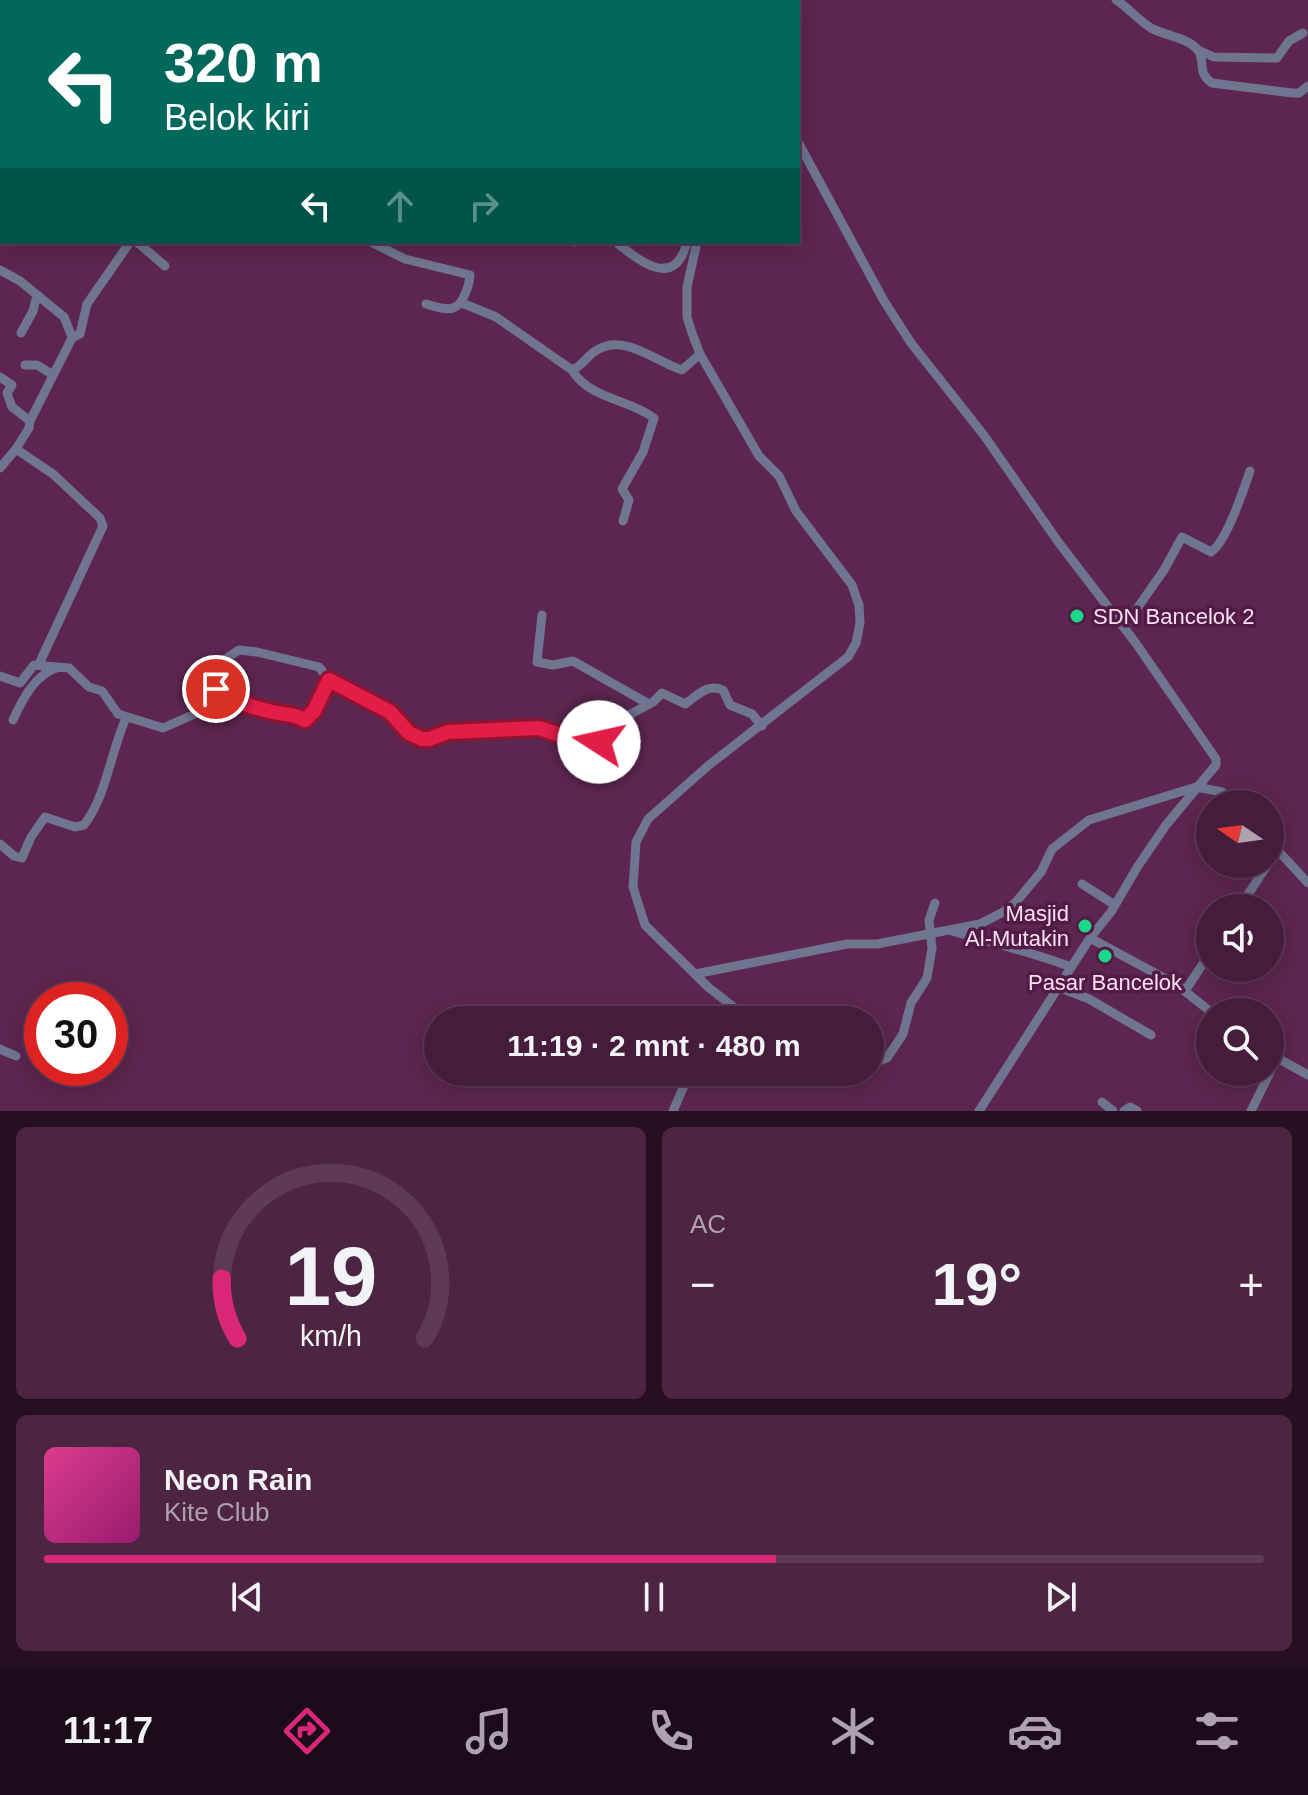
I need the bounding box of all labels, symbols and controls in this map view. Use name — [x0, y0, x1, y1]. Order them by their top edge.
text: 320 m — [164, 31, 323, 94]
icon: left — [32, 32, 136, 136]
text: Belok kiri — [164, 97, 310, 138]
icon: left — [294, 184, 338, 228]
icon: ahead — [378, 184, 422, 228]
icon: right — [462, 184, 506, 228]
place label: SDN Bancelok 2 — [1093, 604, 1254, 629]
marker: SDN Bancelok 2 — [1068, 607, 1086, 625]
pin — [182, 655, 250, 723]
icon: arrive — [194, 667, 238, 711]
position arrow — [557, 700, 641, 784]
north arrow — [1196, 790, 1284, 878]
map controls — [1196, 790, 1284, 1086]
button: sound — [1196, 894, 1284, 982]
place label: Masjid Al-Mutakin — [965, 901, 1069, 951]
marker: Masjid Al-Mutakin — [1076, 917, 1094, 935]
marker: Pasar Bancelok — [1096, 947, 1114, 965]
place label: Pasar Bancelok — [1028, 970, 1183, 995]
speed limit sign: 30 — [24, 982, 128, 1086]
button: search — [1196, 998, 1284, 1086]
text: 11:19 · 2 mnt · 480 m — [507, 1029, 801, 1062]
text: AC — [690, 1209, 726, 1239]
text: 19 — [285, 1230, 377, 1323]
text: 19° — [932, 1251, 1022, 1318]
text: − — [690, 1260, 716, 1309]
text: + — [1238, 1260, 1264, 1309]
text: km/h — [300, 1320, 362, 1352]
text: Neon Rain — [164, 1463, 312, 1496]
text: Kite Club — [164, 1497, 270, 1527]
icon: previous — [225, 1575, 269, 1619]
icon: pause — [632, 1575, 676, 1619]
icon: next — [1039, 1575, 1083, 1619]
icon: directions — [279, 1703, 335, 1759]
icon: music — [461, 1703, 517, 1759]
icon: phone — [643, 1703, 699, 1759]
icon: climate — [825, 1703, 881, 1759]
icon: car — [1007, 1703, 1063, 1759]
icon: filters — [1189, 1703, 1245, 1759]
text: 11:17 — [63, 1710, 153, 1751]

